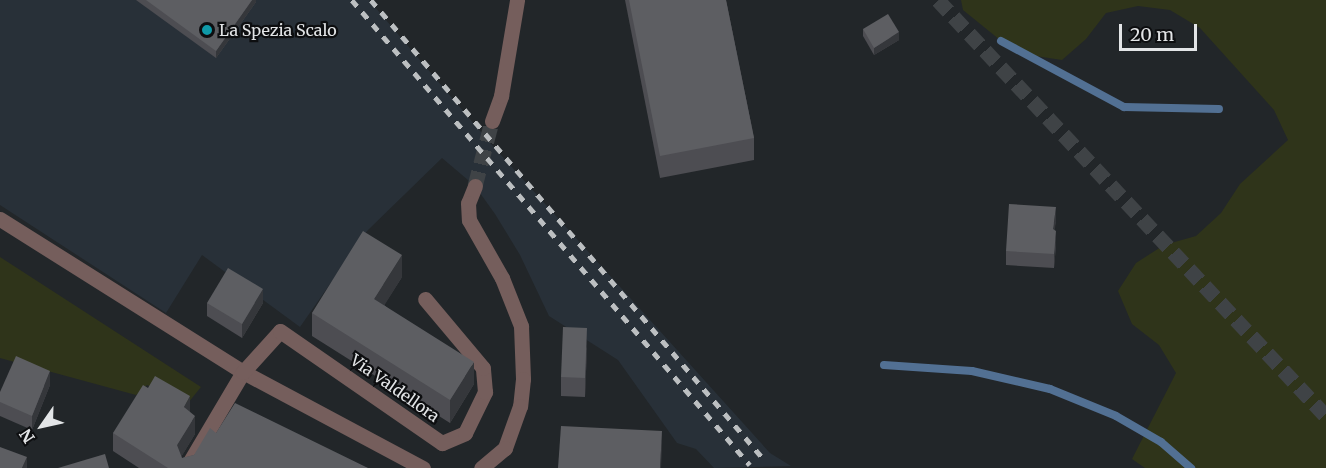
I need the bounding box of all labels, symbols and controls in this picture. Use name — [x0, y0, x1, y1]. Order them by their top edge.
scale bar — [1122, 12, 1200, 50]
place label: La Spezia Scalo — [219, 20, 337, 40]
marker: La Spezia Scalo — [200, 23, 214, 37]
text: 20 m — [1130, 23, 1174, 46]
street label: Via Valdellora — [347, 350, 443, 426]
north arrow — [12, 396, 72, 456]
text: N — [15, 425, 39, 447]

